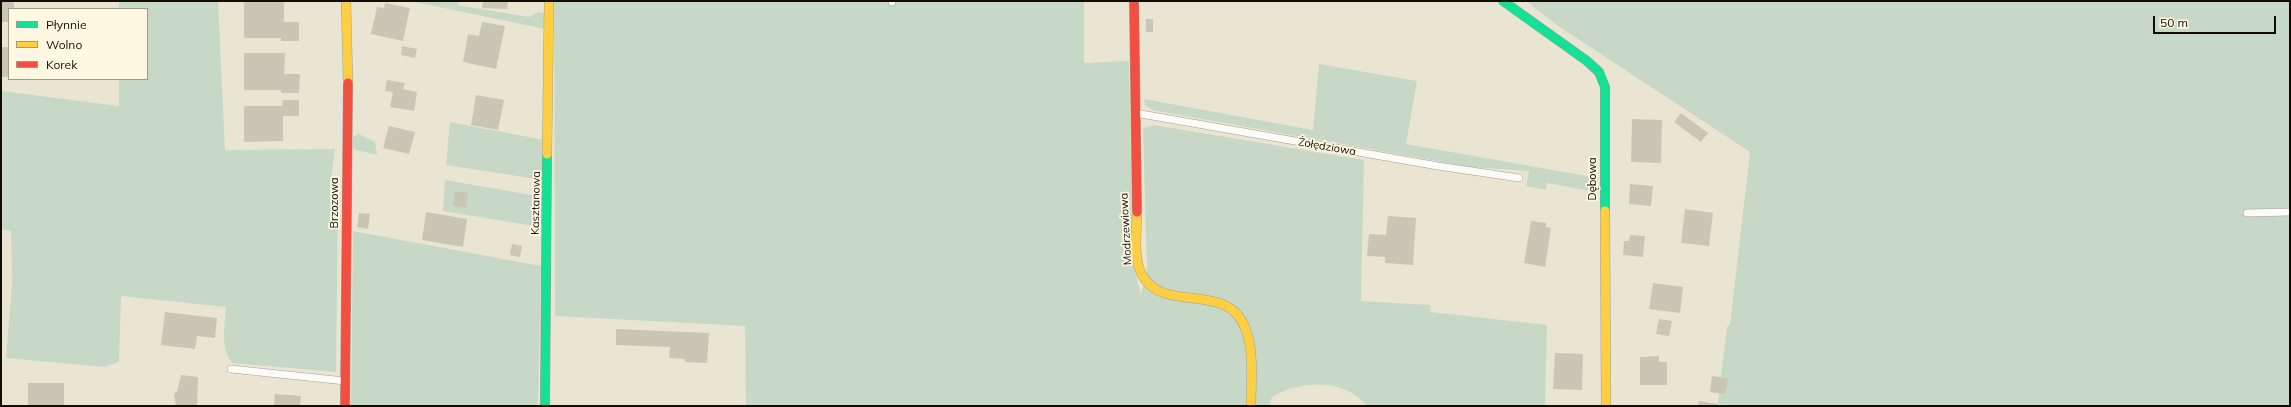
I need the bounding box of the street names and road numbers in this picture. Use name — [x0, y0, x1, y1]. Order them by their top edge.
street label: Żołędziowa — [1297, 135, 1357, 159]
street label: Dębowa — [1586, 157, 1600, 201]
street label: Kasztanowa — [529, 171, 543, 235]
street label: Brzozowa — [328, 177, 342, 229]
street label: Modrzewiowa — [1118, 193, 1134, 265]

